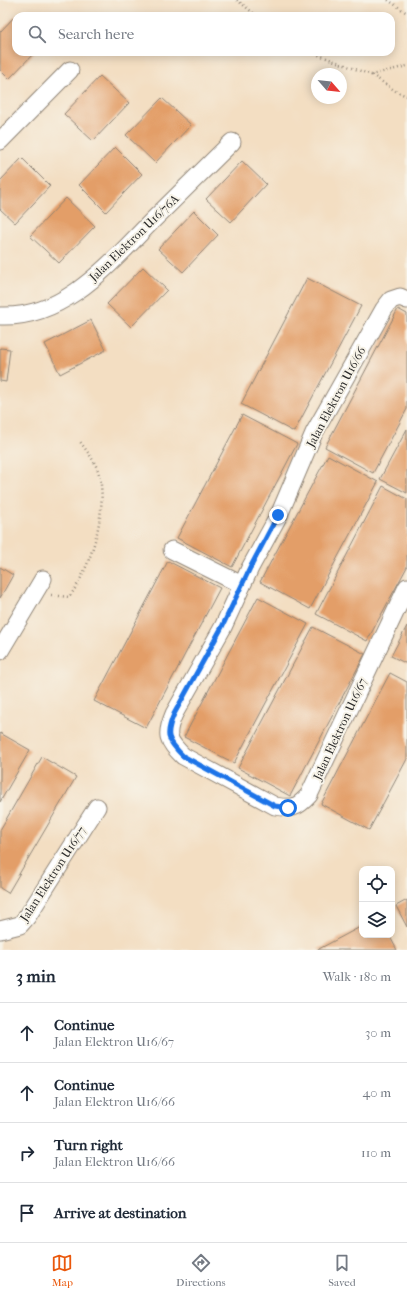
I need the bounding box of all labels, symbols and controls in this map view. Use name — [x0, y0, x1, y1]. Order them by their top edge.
search box — [12, 12, 395, 56]
icon: search — [26, 23, 48, 45]
text: Search here — [58, 25, 134, 43]
north arrow — [311, 68, 347, 104]
street label: Jalan Elektron U16/76A — [86, 192, 182, 285]
street label: Jalan Elektron U16/66 — [303, 344, 369, 450]
route end — [269, 506, 287, 524]
street label: Jalan Elektron U16/67 — [310, 676, 370, 783]
route start — [279, 799, 297, 817]
street label: Jalan Elektron U16/77 — [17, 824, 89, 925]
map controls — [359, 866, 395, 938]
button: locate — [359, 866, 395, 902]
button: layers — [359, 902, 395, 938]
text: 3 min — [16, 966, 56, 986]
text: Walk · 180 m — [323, 969, 391, 984]
text: Continue — [54, 1016, 114, 1034]
icon: ahead — [16, 1022, 38, 1044]
text: 30 m — [365, 1025, 391, 1040]
text: Jalan Elektron U16/67 — [54, 1034, 174, 1049]
text: Continue — [54, 1076, 114, 1094]
icon: ahead — [16, 1082, 38, 1104]
text: 40 m — [363, 1085, 391, 1100]
text: Jalan Elektron U16/66 — [54, 1094, 175, 1109]
text: Turn right — [54, 1136, 123, 1154]
icon: right — [16, 1142, 38, 1164]
text: 110 m — [361, 1145, 391, 1160]
text: Jalan Elektron U16/66 — [54, 1154, 175, 1169]
icon: arrive — [16, 1202, 38, 1224]
text: Arrive at destination — [54, 1204, 186, 1222]
tab: Map — [51, 1252, 73, 1289]
tab: Directions — [176, 1252, 226, 1289]
tab: Saved — [328, 1252, 356, 1289]

